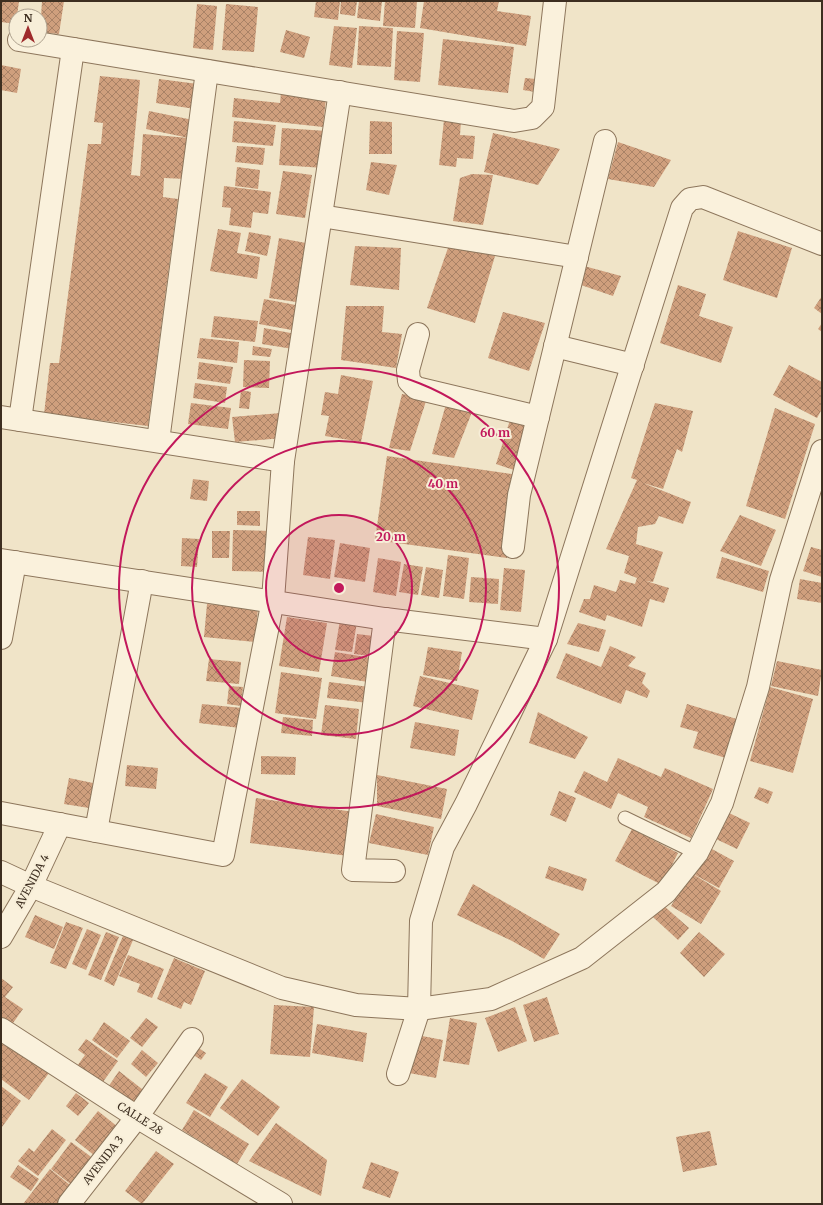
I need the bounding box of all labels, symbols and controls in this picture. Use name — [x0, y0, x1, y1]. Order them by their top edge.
north arrow — [8, 8, 48, 48]
text: N — [24, 11, 33, 25]
text: 60 m — [480, 425, 510, 440]
text: 40 m — [428, 476, 458, 491]
text: 20 m — [376, 529, 406, 544]
centre of rings — [332, 581, 346, 595]
street label: AVENIDA 4 — [12, 851, 52, 911]
street label: CALLE 28 — [115, 1099, 166, 1138]
street label: AVENIDA 3 — [79, 1133, 127, 1188]

